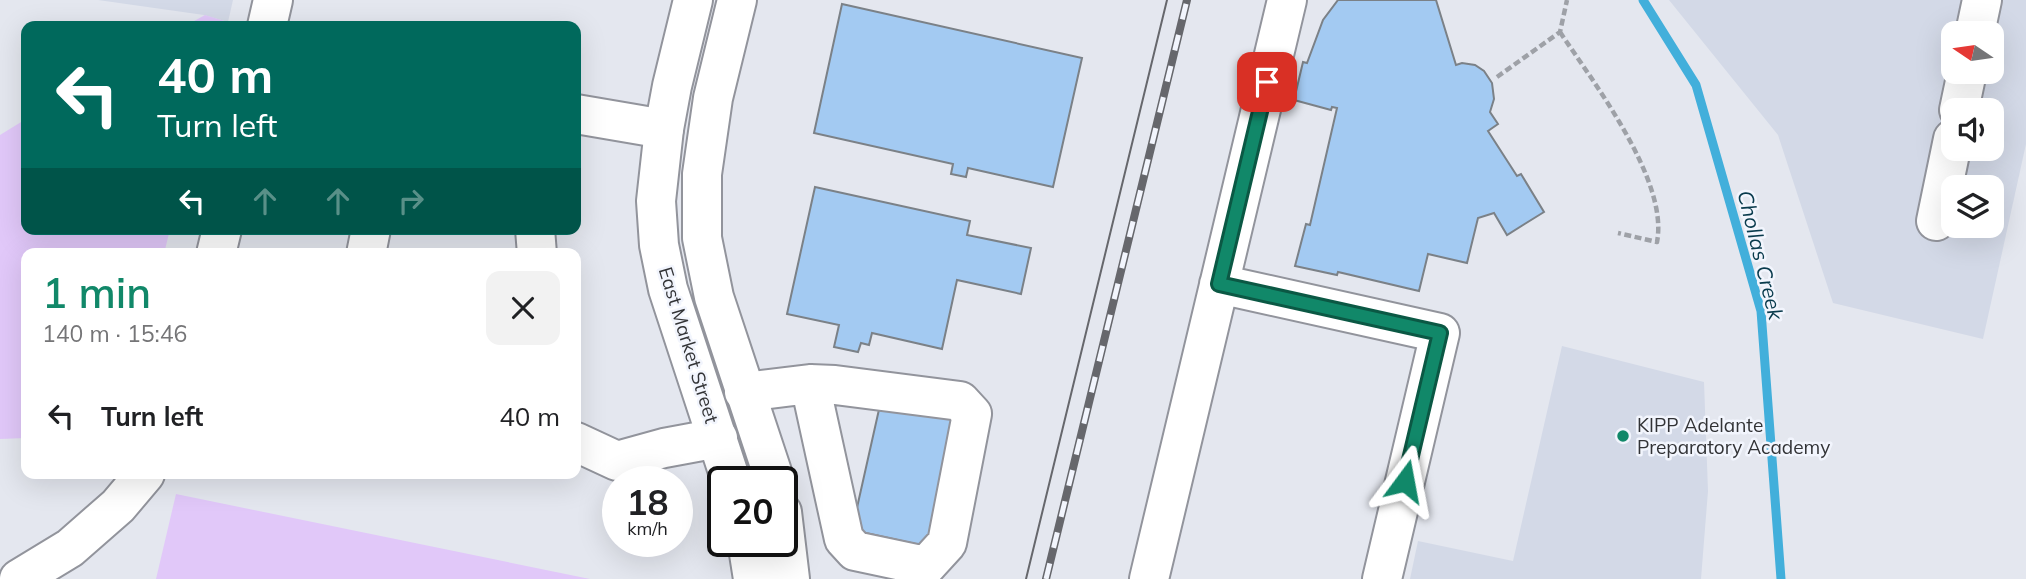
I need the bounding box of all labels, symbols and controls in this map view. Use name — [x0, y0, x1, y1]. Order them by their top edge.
north arrow — [1941, 21, 2004, 84]
map controls — [1941, 21, 2004, 238]
text: 40 m — [157, 44, 273, 105]
icon: left — [42, 49, 133, 140]
pin — [1237, 52, 1297, 112]
icon: arrive — [1248, 63, 1286, 101]
button: sound — [1941, 98, 2004, 161]
text: Turn left — [157, 105, 277, 145]
button: layers — [1941, 175, 2004, 238]
icon: left — [173, 182, 211, 220]
icon: ahead — [246, 182, 284, 220]
icon: ahead — [319, 182, 357, 220]
icon: right — [392, 182, 430, 220]
water label: Chollas Creek — [1732, 187, 1790, 324]
street label: East Market Street — [654, 264, 724, 426]
text: 1 min — [42, 266, 151, 319]
button: close — [486, 271, 560, 345]
text: 140 m · 15:46 — [42, 319, 187, 348]
icon: left — [42, 397, 80, 435]
text: Turn left — [101, 400, 203, 433]
text: 40 m — [499, 400, 560, 433]
place label: KIPP Adelante Preparatory Academy — [1637, 413, 1830, 459]
marker: KIPP Adelante Preparatory Academy — [1615, 428, 1631, 444]
position arrow — [1368, 444, 1442, 518]
speed limit sign: 20 — [707, 466, 798, 557]
text: 18 — [626, 480, 669, 524]
text: km/h — [627, 517, 668, 540]

